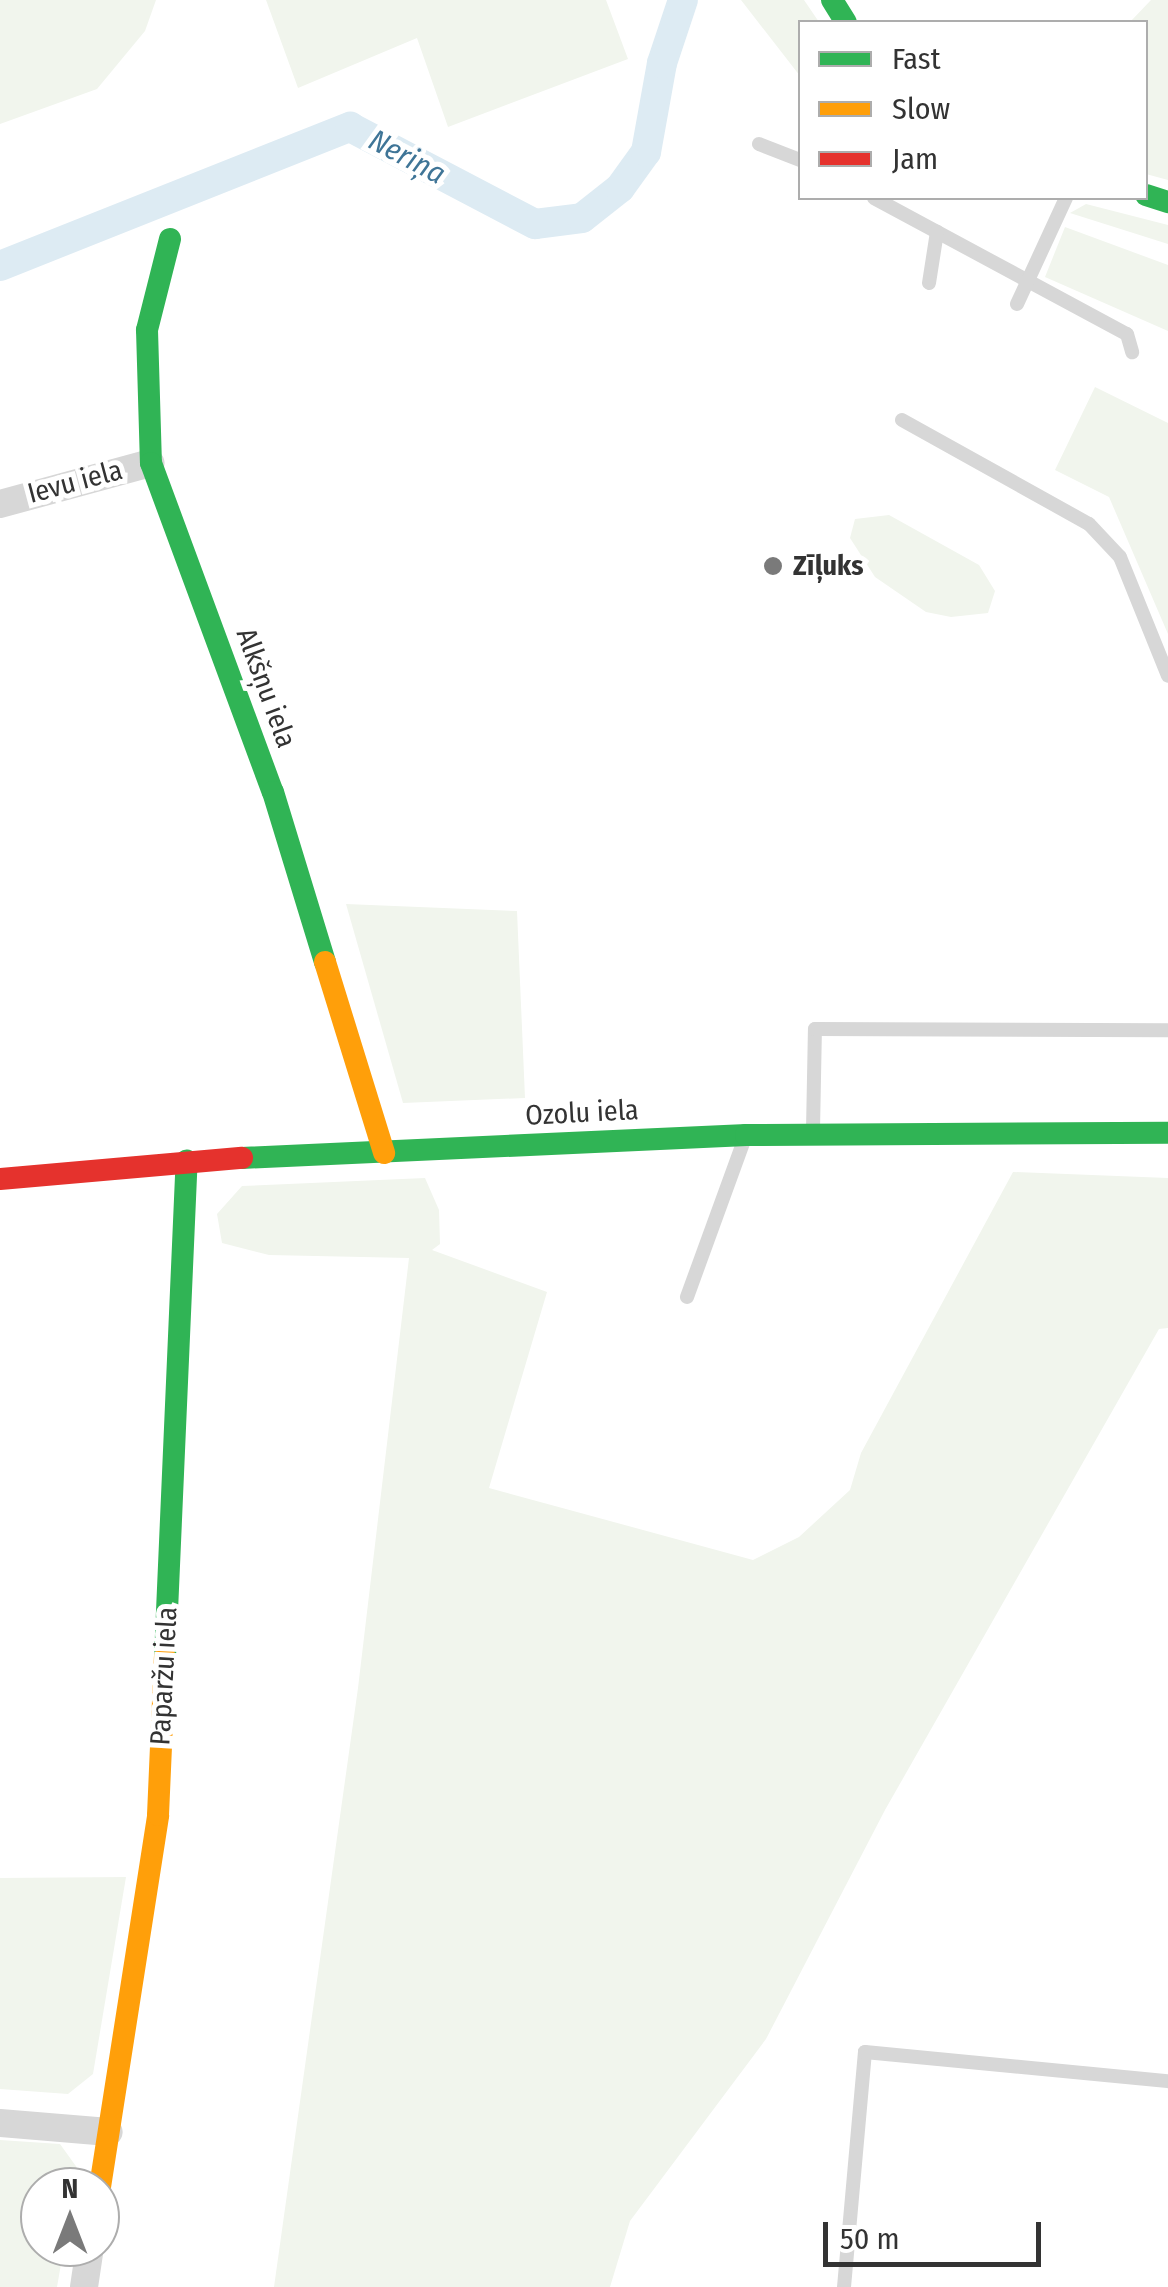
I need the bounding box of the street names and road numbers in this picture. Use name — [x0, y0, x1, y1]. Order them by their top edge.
street label: Ievu iela — [24, 453, 126, 511]
street label: Alkšņu iela — [229, 624, 303, 752]
street label: Ozolu iela — [525, 1093, 639, 1133]
street label: Paparžu iela — [144, 1606, 184, 1746]

